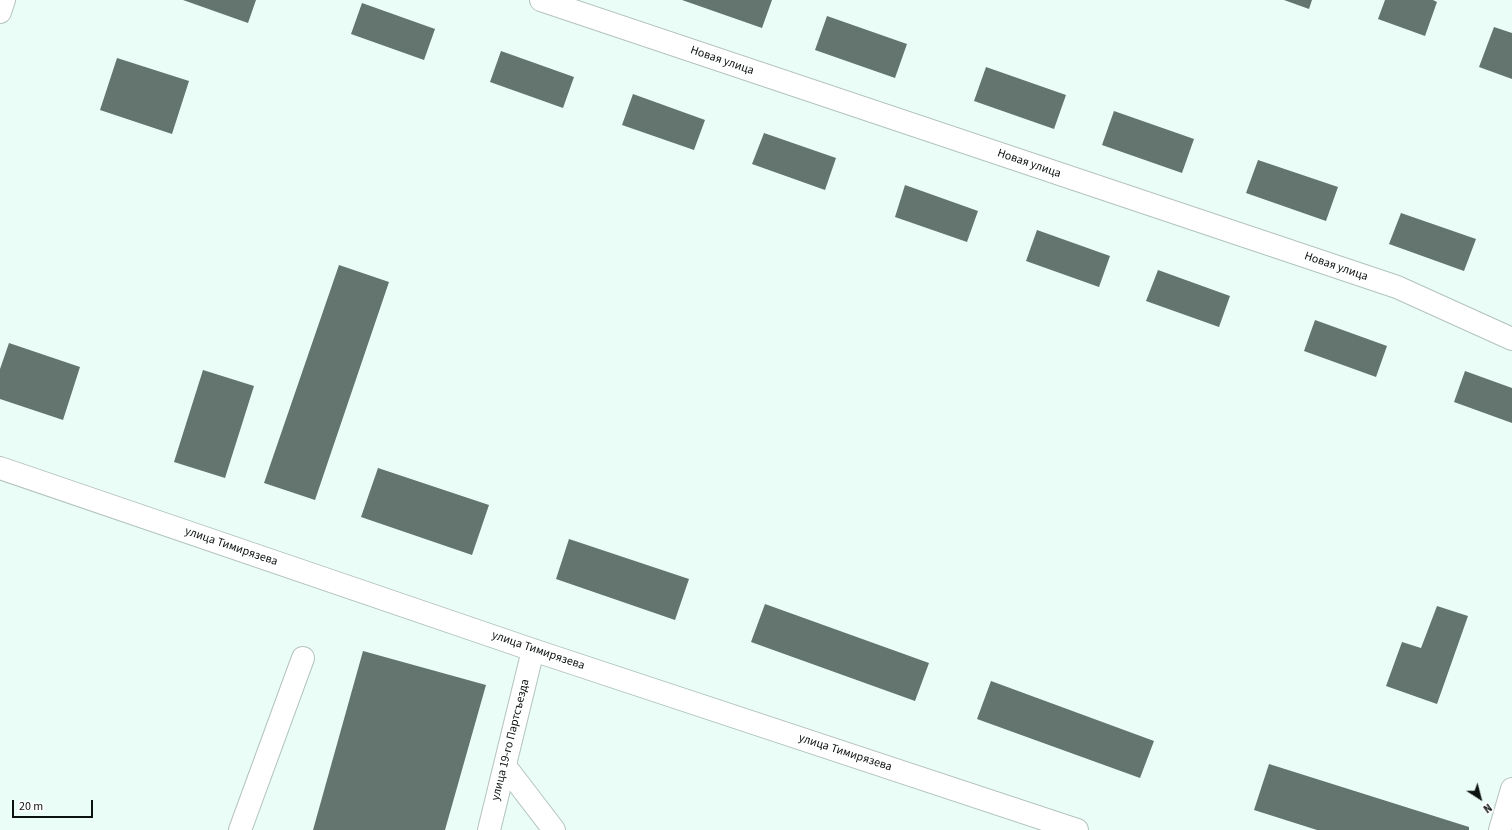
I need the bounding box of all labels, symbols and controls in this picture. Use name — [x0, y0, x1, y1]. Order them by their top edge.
street label: Новая улица — [688, 43, 756, 79]
street label: Новая улица — [995, 146, 1063, 182]
street label: Новая улица — [1302, 249, 1370, 285]
street label: улица Тимирязева — [183, 524, 279, 570]
street label: улица Тимирязева — [490, 628, 586, 674]
street label: улица 19-го Партсъезда — [489, 678, 533, 802]
street label: улица Тимирязева — [797, 731, 893, 775]
north arrow — [1460, 778, 1500, 818]
scale bar — [14, 792, 95, 818]
text: 20 m — [19, 798, 43, 815]
text: N — [1480, 800, 1495, 816]

